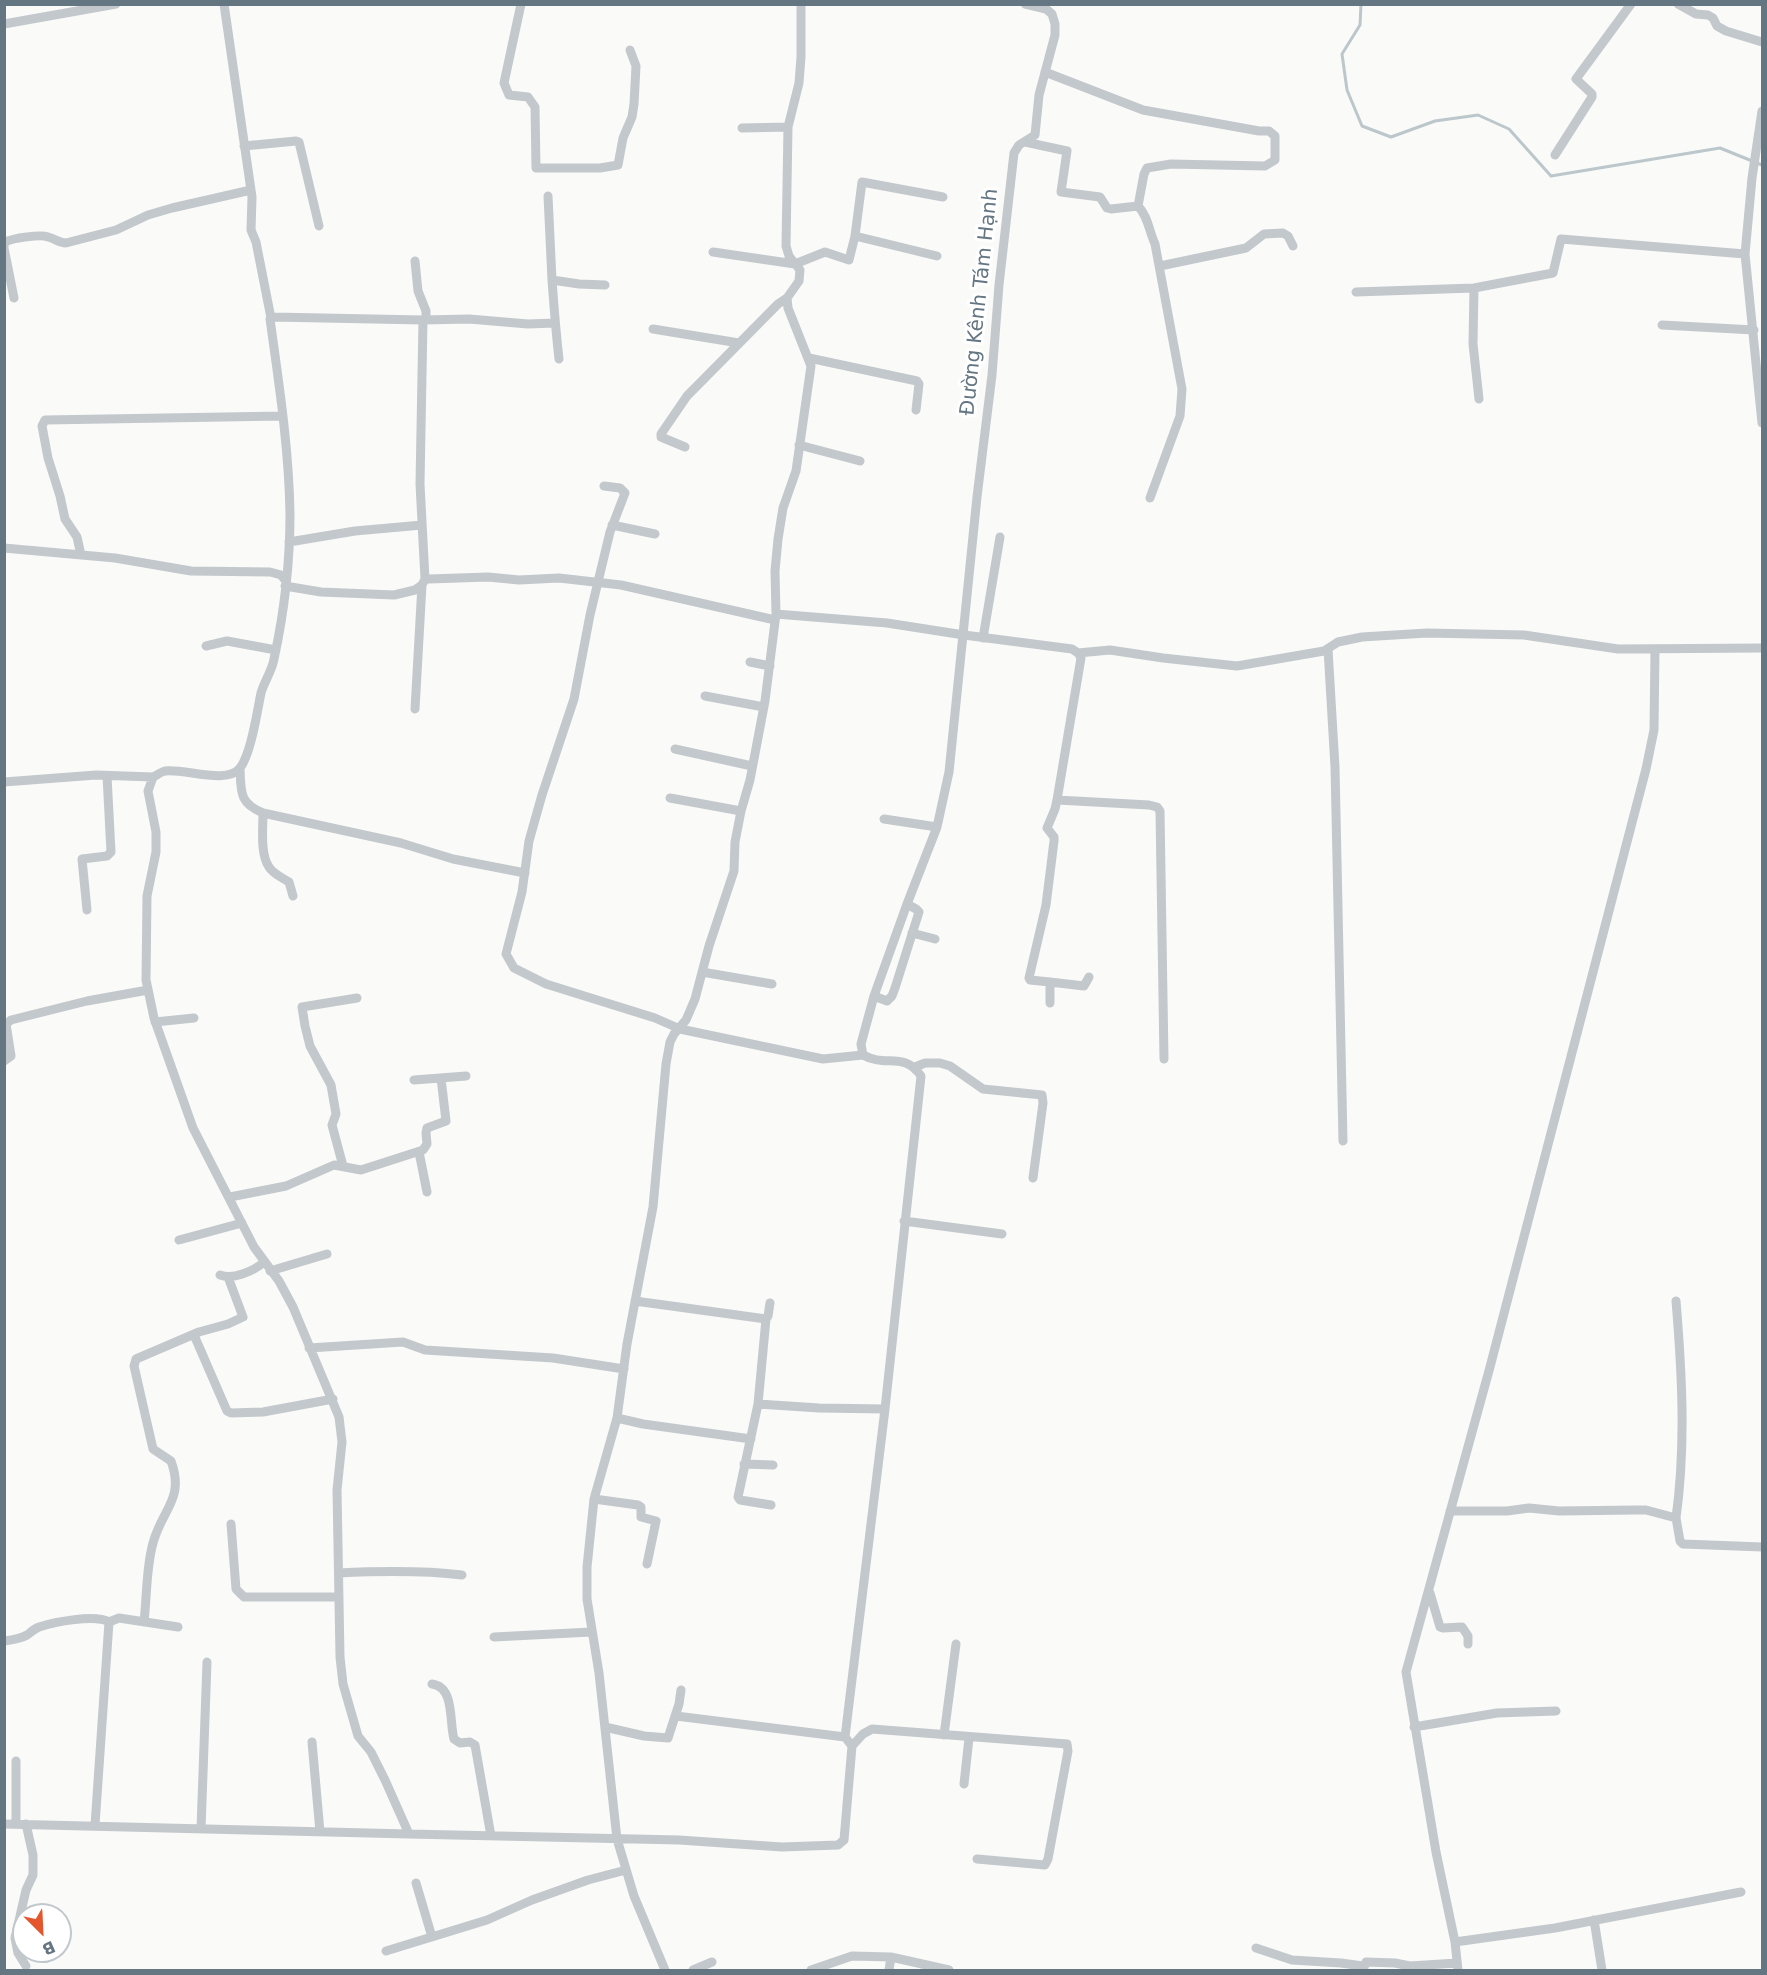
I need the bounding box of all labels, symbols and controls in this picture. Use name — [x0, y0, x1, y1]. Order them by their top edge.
street label: Đường Kênh Tám Hạnh — [956, 187, 1004, 417]
north arrow — [12, 1903, 72, 1963]
text: B — [39, 1937, 58, 1959]

